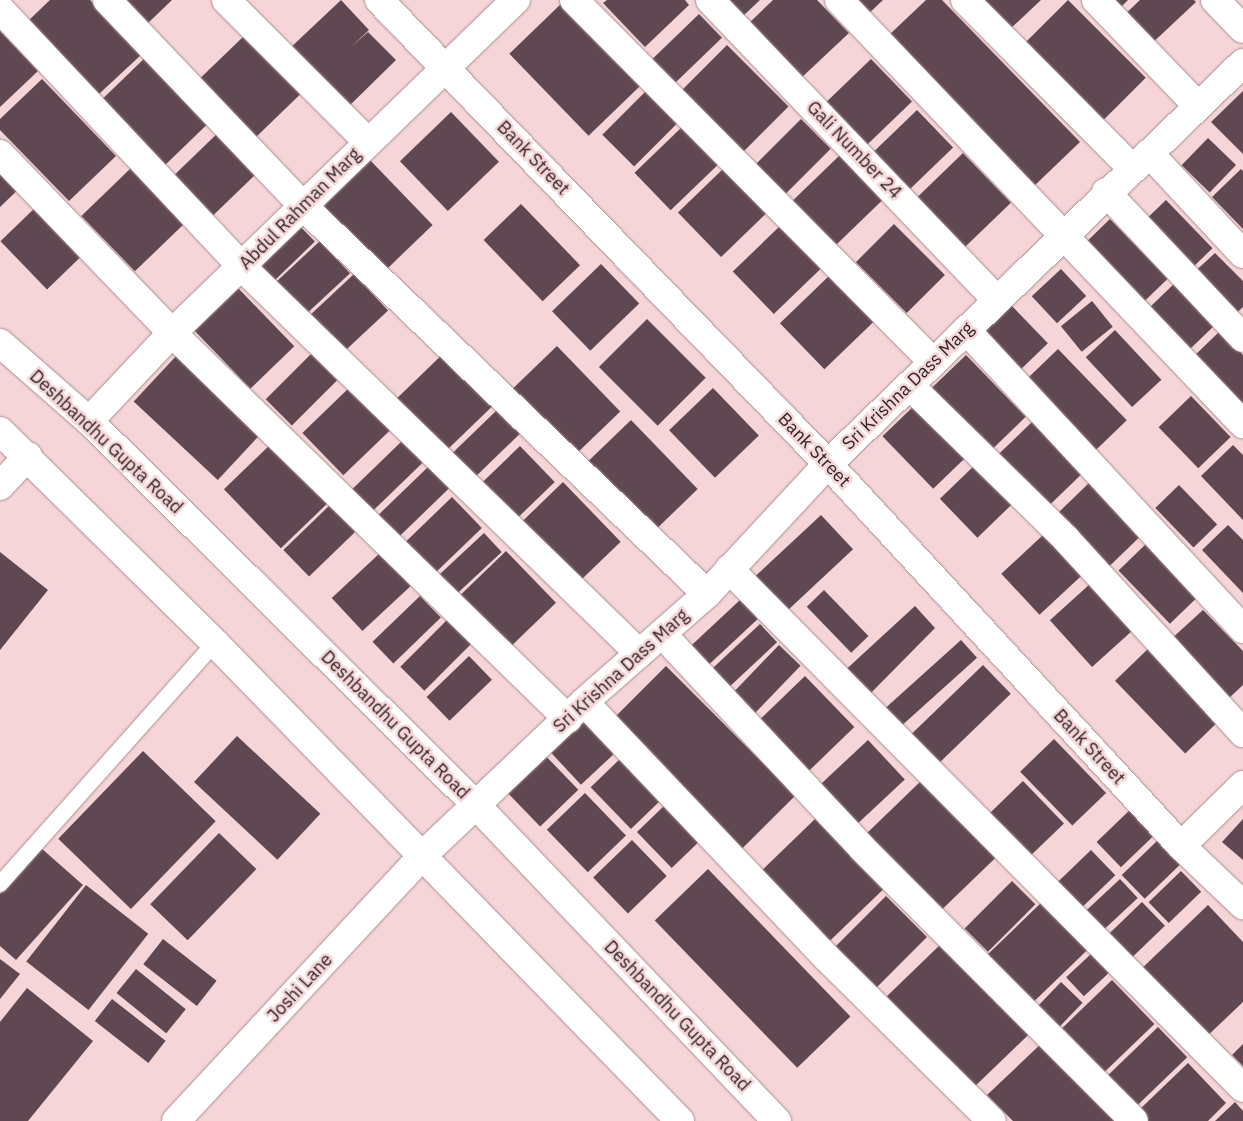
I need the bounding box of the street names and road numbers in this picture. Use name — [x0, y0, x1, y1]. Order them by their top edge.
street label: Gali Number 24 — [802, 97, 906, 203]
street label: Bank Street — [492, 116, 574, 200]
street label: Abdul Rahman Marg — [235, 144, 365, 274]
street label: Sri Krishna Dass Marg — [838, 318, 978, 454]
street label: Deshbandhu Gupta Road — [25, 366, 187, 518]
street label: Bank Street — [773, 408, 855, 492]
street label: Sri Krishna Dass Marg — [549, 605, 693, 737]
street label: Deshbandhu Gupta Road — [316, 646, 474, 804]
street label: Bank Street — [1049, 705, 1129, 789]
street label: Deshbandhu Gupta Road — [599, 936, 755, 1096]
street label: Joshi Lane — [263, 949, 337, 1027]

